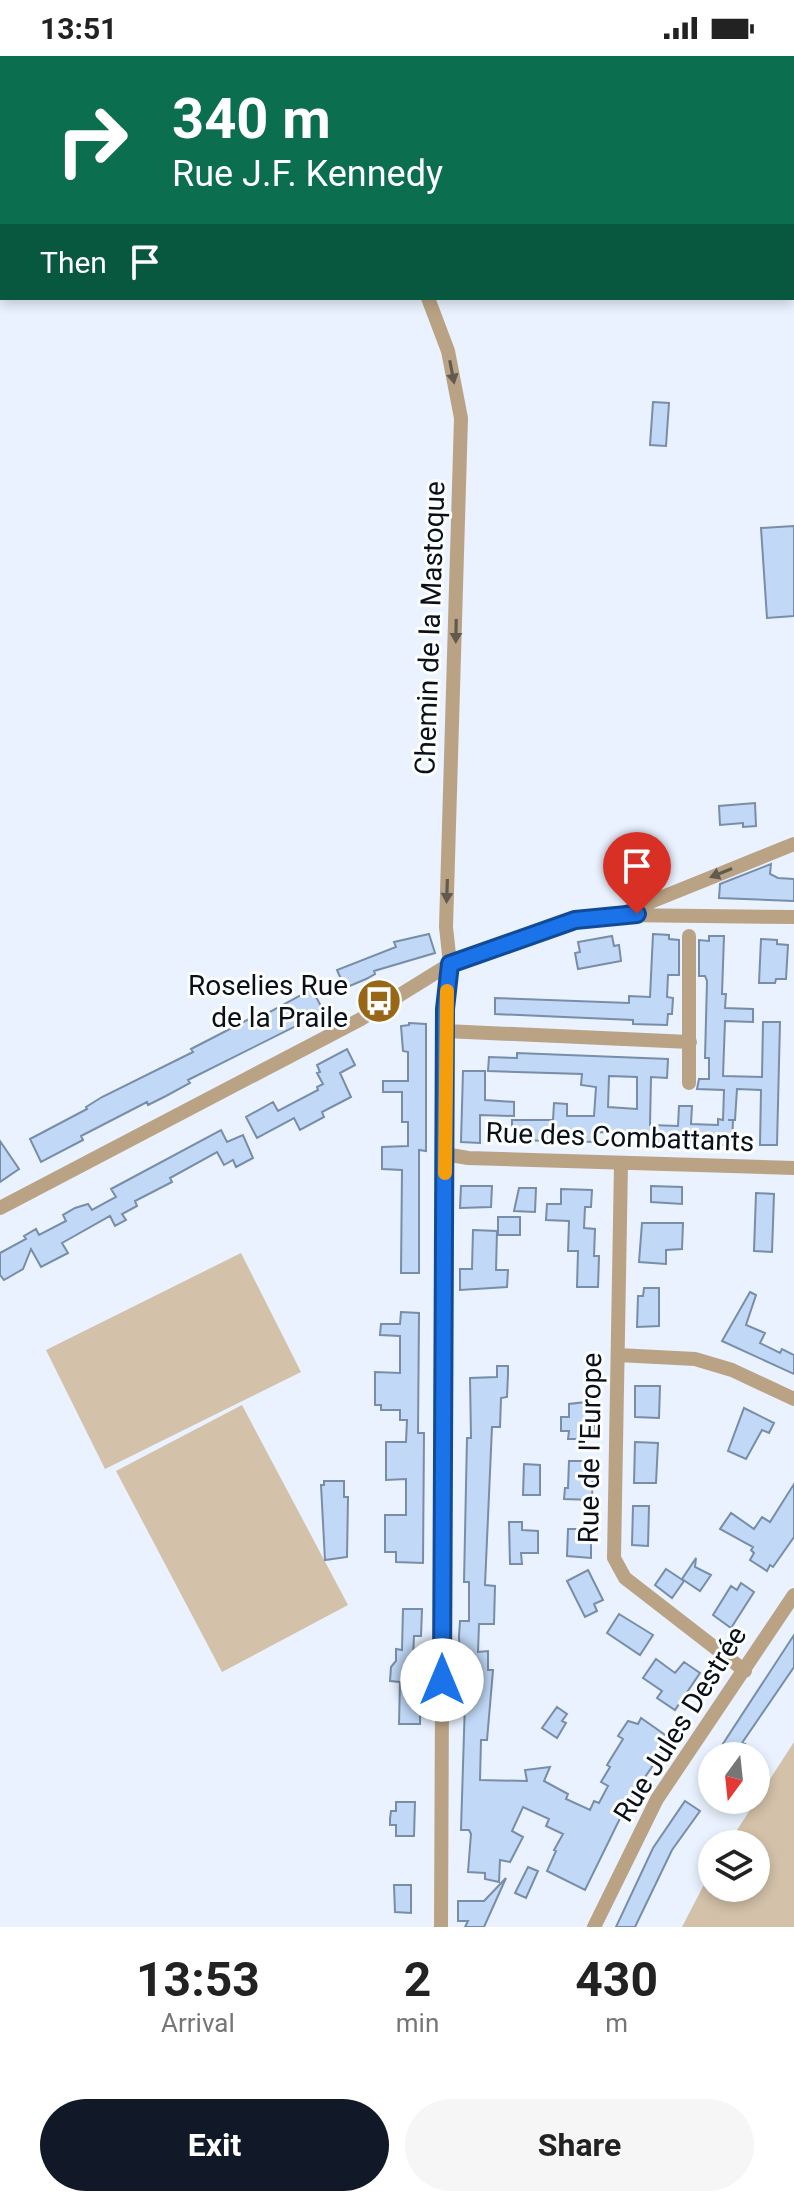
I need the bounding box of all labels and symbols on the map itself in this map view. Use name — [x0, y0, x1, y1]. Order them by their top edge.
one-way arrow — [446, 360, 459, 385]
street label: Chemin de la Mastoque — [408, 481, 452, 775]
one-way arrow — [450, 619, 463, 644]
pin — [603, 832, 671, 914]
one-way arrow — [709, 866, 733, 879]
one-way arrow — [441, 879, 454, 904]
place label: Roselies Rue de la Praile — [188, 969, 348, 1034]
bus stop icon: Roselies Rue de la Praile — [355, 977, 403, 1025]
street label: Rue des Combattants — [485, 1116, 755, 1158]
street label: Rue de l'Europe — [572, 1352, 608, 1544]
street label: Rue Jules Destrée — [607, 1620, 753, 1828]
position arrow — [400, 1638, 484, 1722]
north arrow — [698, 1742, 770, 1814]

